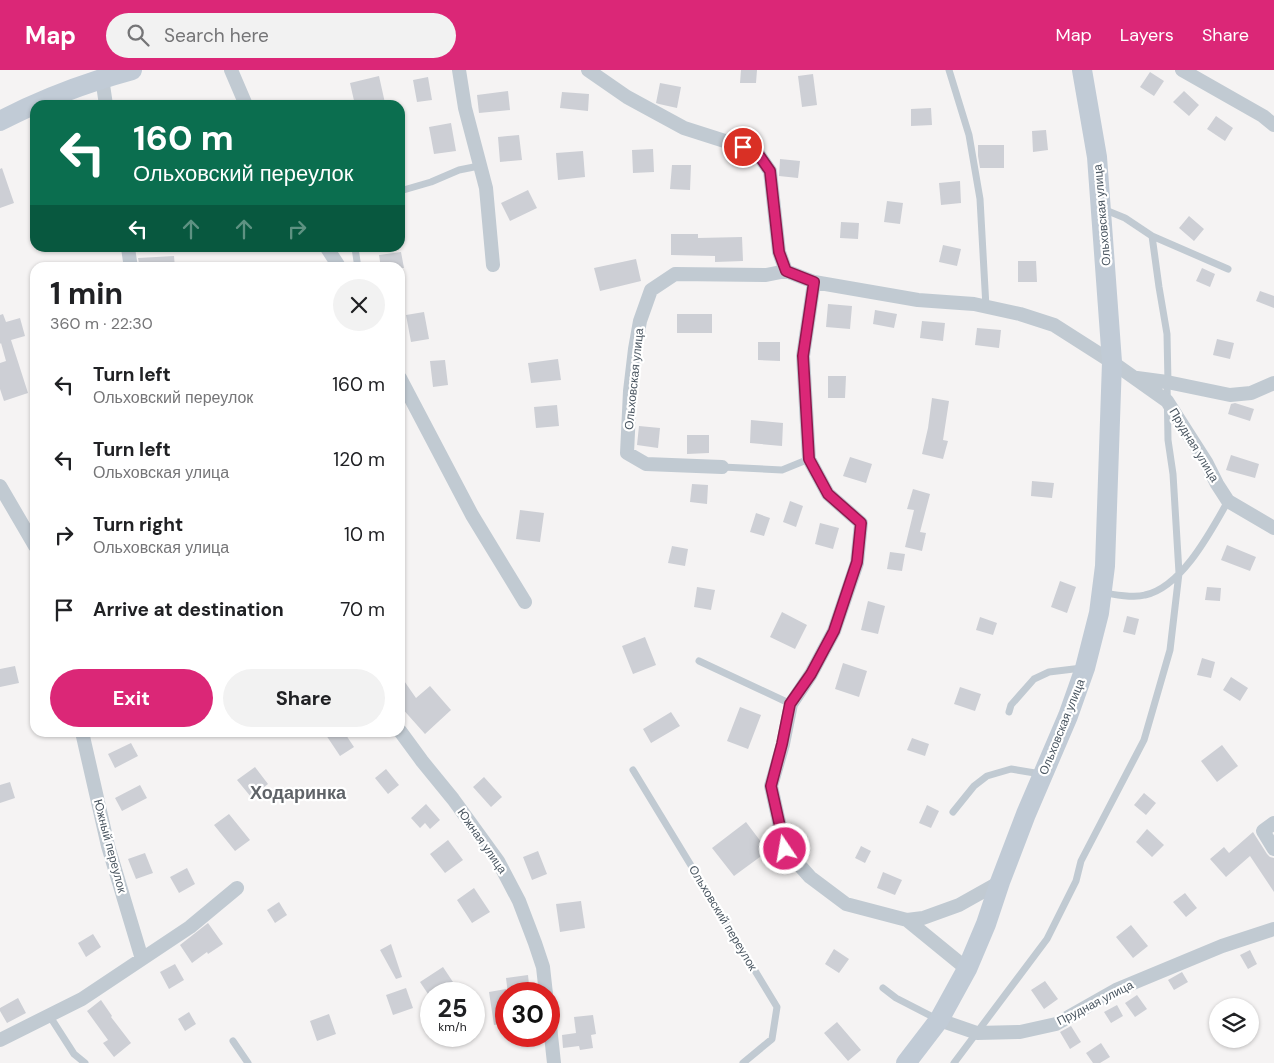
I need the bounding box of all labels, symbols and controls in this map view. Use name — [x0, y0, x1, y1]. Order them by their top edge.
search box — [106, 13, 456, 58]
text: Map — [25, 20, 76, 51]
icon: search — [124, 21, 152, 49]
text: Search here — [164, 23, 269, 48]
text: Map — [1056, 23, 1092, 47]
text: Layers — [1120, 23, 1174, 47]
text: Share — [1202, 23, 1249, 47]
text: 160 m — [133, 115, 234, 161]
icon: left — [50, 120, 115, 185]
pin — [722, 126, 764, 168]
icon: arrive — [729, 133, 757, 161]
text: Ольховский переулок — [133, 159, 353, 188]
street label: Ольховская улица — [1090, 163, 1114, 267]
icon: left — [124, 215, 152, 243]
icon: ahead — [177, 215, 205, 243]
icon: ahead — [230, 215, 258, 243]
icon: right — [283, 215, 311, 243]
text: 1 min — [50, 274, 123, 313]
button: close — [333, 279, 385, 331]
text: 360 m · 22:30 — [50, 313, 153, 334]
street label: Ольховская улица — [621, 327, 647, 431]
text: Turn left — [93, 362, 171, 387]
icon: left — [50, 371, 78, 399]
text: 160 m — [332, 372, 385, 397]
text: Ольховский переулок — [93, 387, 253, 408]
street label: Прудная улица — [1166, 405, 1223, 485]
text: Turn left — [93, 437, 171, 462]
icon: left — [50, 446, 78, 474]
text: 120 m — [333, 447, 385, 472]
text: Ольховская улица — [93, 462, 229, 483]
text: Turn right — [93, 512, 183, 537]
icon: right — [50, 521, 78, 549]
text: 10 m — [344, 522, 385, 547]
text: Ольховская улица — [93, 537, 229, 558]
icon: arrive — [50, 596, 78, 624]
text: Arrive at destination — [93, 597, 284, 622]
text: 70 m — [340, 597, 385, 622]
button: Exit — [50, 669, 213, 727]
button: Share — [223, 669, 385, 727]
street label: Ольховская улица — [1035, 676, 1089, 777]
district label: Ходаринка — [250, 781, 347, 805]
street label: Южный переулок — [90, 797, 130, 895]
street label: Южная улица — [454, 805, 511, 877]
position arrow — [758, 822, 810, 874]
street label: Ольховский переулок — [685, 862, 761, 974]
street label: Прудная улица — [1054, 977, 1136, 1029]
speed limit sign: 30 — [495, 982, 560, 1047]
text: 25 — [438, 992, 467, 1025]
map controls — [1209, 998, 1259, 1048]
button: layers — [1209, 998, 1259, 1048]
text: km/h — [438, 1019, 467, 1035]

